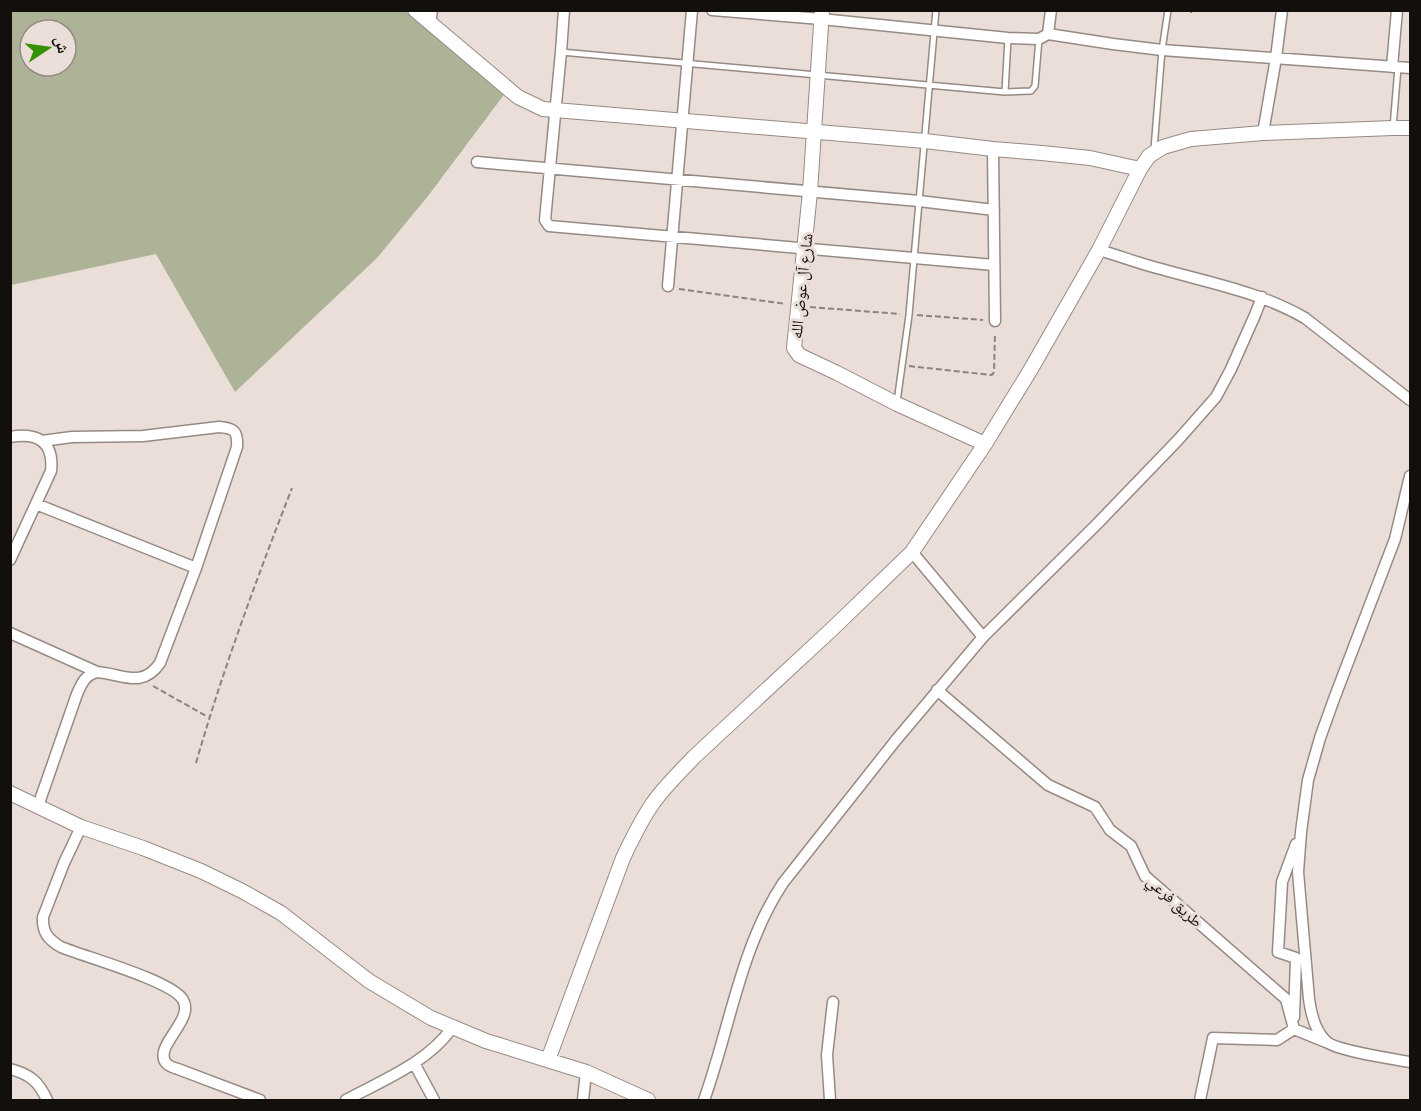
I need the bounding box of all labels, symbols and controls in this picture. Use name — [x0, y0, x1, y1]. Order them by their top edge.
north arrow — [18, 18, 78, 78]
text: ش — [50, 34, 73, 55]
street label: شارع آل عوض الله — [787, 232, 817, 340]
street label: طريق فرعي — [1141, 871, 1206, 934]

